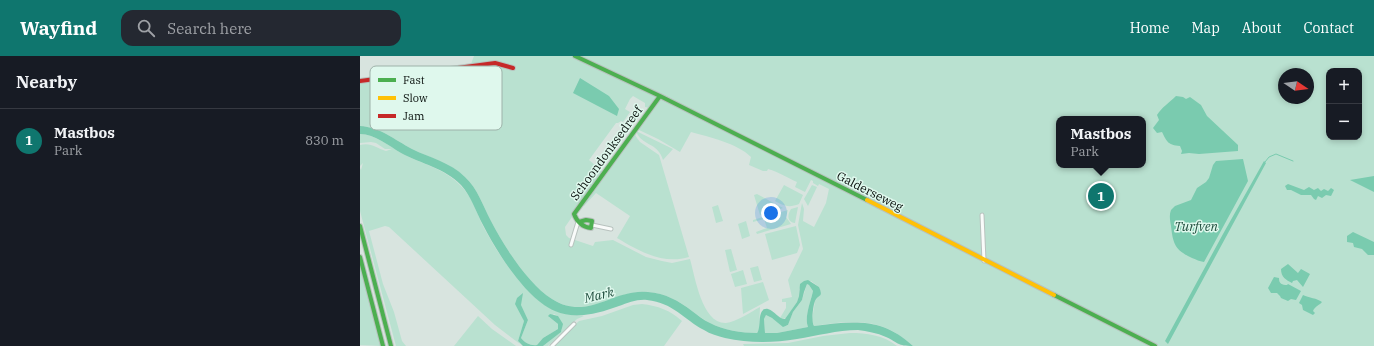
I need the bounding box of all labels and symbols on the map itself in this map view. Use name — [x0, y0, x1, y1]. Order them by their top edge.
legend — [370, 66, 502, 130]
north arrow — [1278, 68, 1314, 104]
text: Fast — [403, 73, 425, 87]
text: Slow — [403, 91, 428, 105]
street label: Schoondonksedreef — [567, 102, 646, 203]
text: Jam — [403, 109, 425, 123]
street label: Galderseweg — [834, 168, 906, 214]
pin: 1 — [1088, 181, 1114, 211]
your location — [761, 203, 781, 223]
water label: Turfven — [1174, 218, 1218, 235]
water label: Mark — [581, 283, 616, 307]

